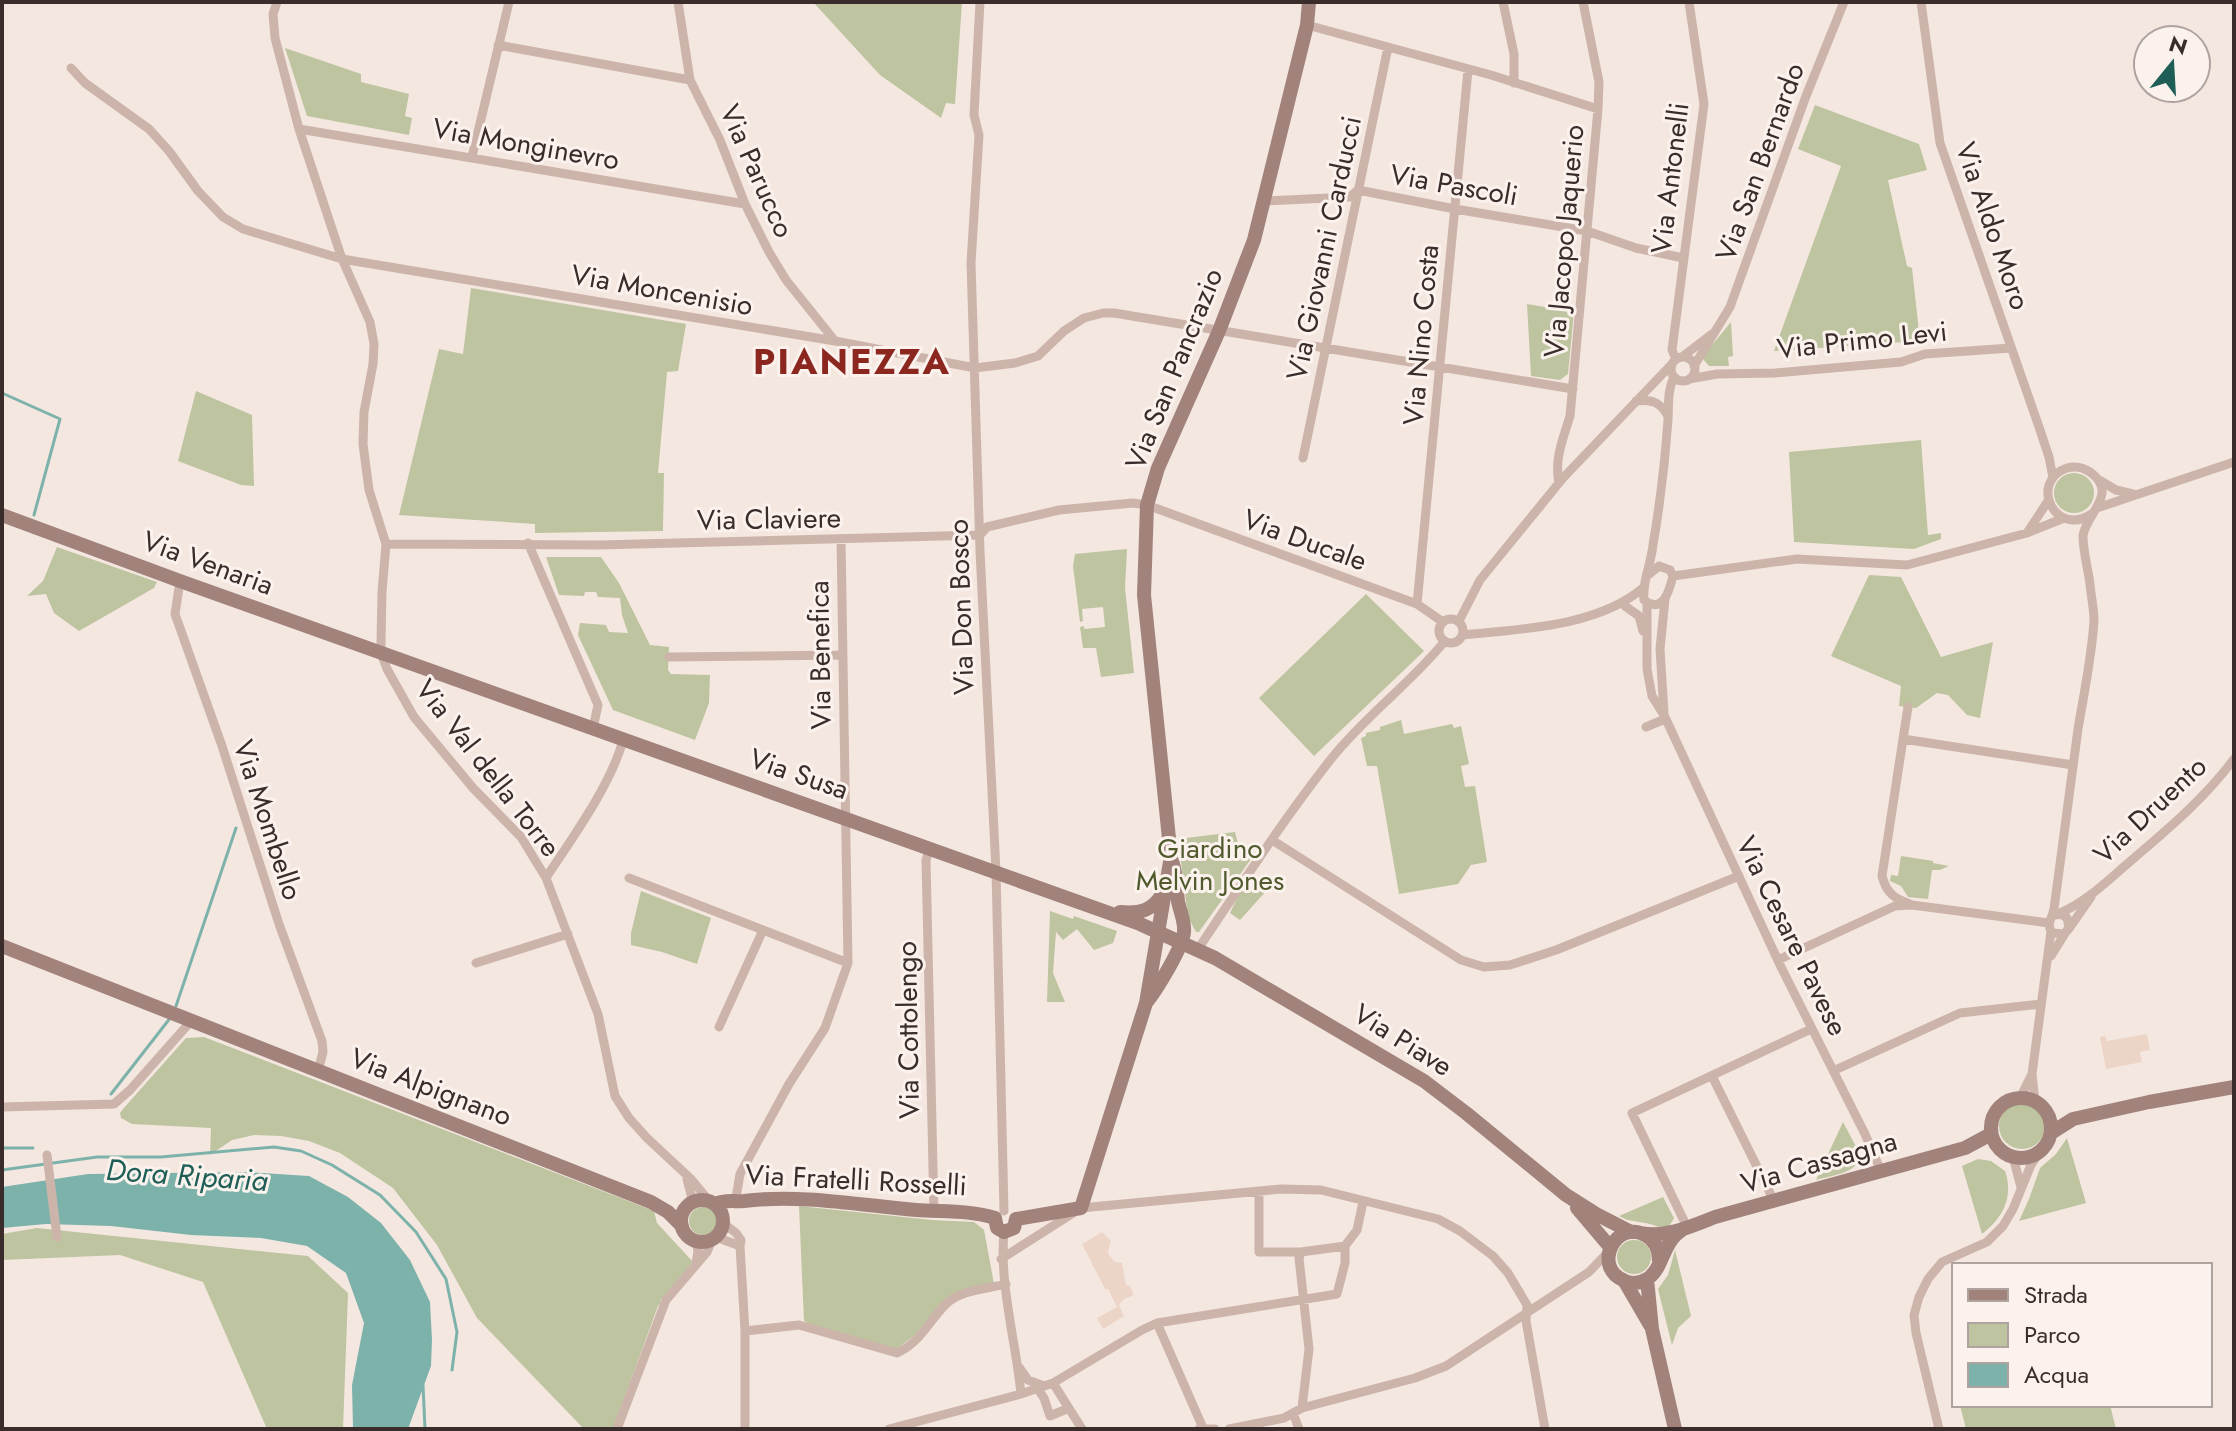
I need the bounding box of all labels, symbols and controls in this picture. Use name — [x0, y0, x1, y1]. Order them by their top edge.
north arrow — [2132, 24, 2212, 104]
text: N — [2165, 27, 2191, 63]
street label: Via San Bernardo — [1705, 57, 1815, 267]
street label: Via Parucco — [709, 98, 805, 244]
street label: Via Antonelli — [1640, 100, 1700, 256]
street label: Via Monginevro — [429, 107, 623, 181]
street label: Via Giovanni Carducci — [1276, 112, 1372, 384]
street label: Via Jacopo Jaquerio — [1533, 123, 1595, 359]
street label: Via Aldo Moro — [1945, 137, 2041, 315]
street label: Via Pascoli — [1387, 154, 1521, 216]
street label: Via Nino Costa — [1393, 243, 1449, 427]
street label: Via Moncenisio — [568, 254, 756, 326]
street label: Via San Pancrazio — [1115, 262, 1233, 476]
street label: Via Primo Levi — [1775, 311, 1949, 369]
district label: PIANEZZA — [753, 335, 951, 387]
street label: Via Claviere — [697, 497, 841, 541]
street label: Via Ducale — [1237, 499, 1373, 581]
street label: Via Don Bosco — [937, 518, 985, 696]
street label: Via Venaria — [137, 520, 279, 606]
street label: Via Benefica — [798, 580, 842, 730]
street label: Via Val della Torre — [406, 670, 570, 866]
street label: Via Mombello — [223, 735, 313, 905]
street label: Via Susa — [744, 738, 854, 810]
street label: Via Druento — [2084, 747, 2216, 873]
park label: Giardino Melvin Jones — [1136, 828, 1284, 901]
street label: Via Cesare Pavese — [1726, 829, 1858, 1043]
street label: Via Cottolengo — [886, 941, 930, 1119]
street label: Via Piave — [1346, 993, 1460, 1087]
street label: Via Alpignano — [344, 1037, 518, 1137]
street label: Via Cassagna — [1736, 1120, 1902, 1204]
water label: Dora Riparia — [104, 1148, 270, 1202]
street label: Via Fratelli Rosselli — [744, 1154, 968, 1206]
legend — [1952, 1263, 2212, 1407]
text: Strada — [2024, 1277, 2088, 1312]
text: Parco — [2024, 1317, 2080, 1352]
text: Acqua — [2024, 1357, 2089, 1392]

